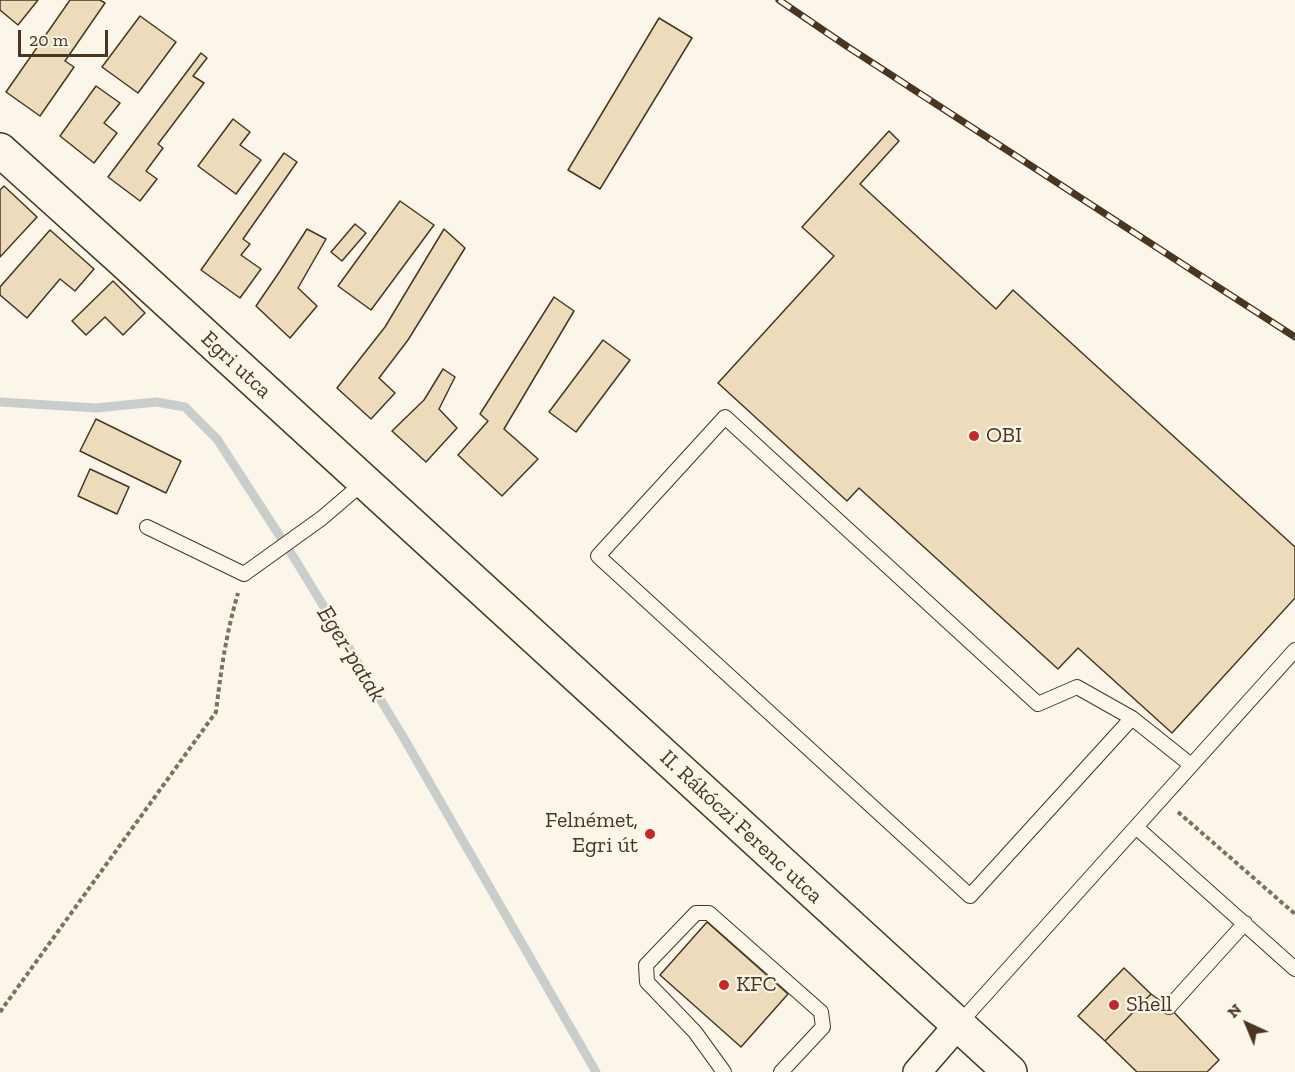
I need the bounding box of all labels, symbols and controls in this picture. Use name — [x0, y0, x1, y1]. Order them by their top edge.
scale bar — [21, 18, 111, 56]
text: 20 m — [29, 29, 68, 51]
street label: Egri utca — [195, 326, 277, 404]
place label: OBI — [986, 423, 1022, 449]
marker: OBI — [967, 429, 981, 443]
water label: Eger-patak — [310, 601, 392, 707]
street label: II. Rákóczi Ferenc utca — [654, 745, 828, 909]
place label: Felnémet, Egri út — [545, 808, 638, 860]
marker: Felnémet, Egri út — [643, 827, 657, 841]
place label: KFC — [736, 972, 777, 998]
marker: KFC — [717, 978, 731, 992]
place label: Shell — [1126, 992, 1172, 1018]
north arrow — [1217, 994, 1277, 1054]
marker: Shell — [1107, 998, 1121, 1012]
text: N — [1223, 1000, 1245, 1022]

